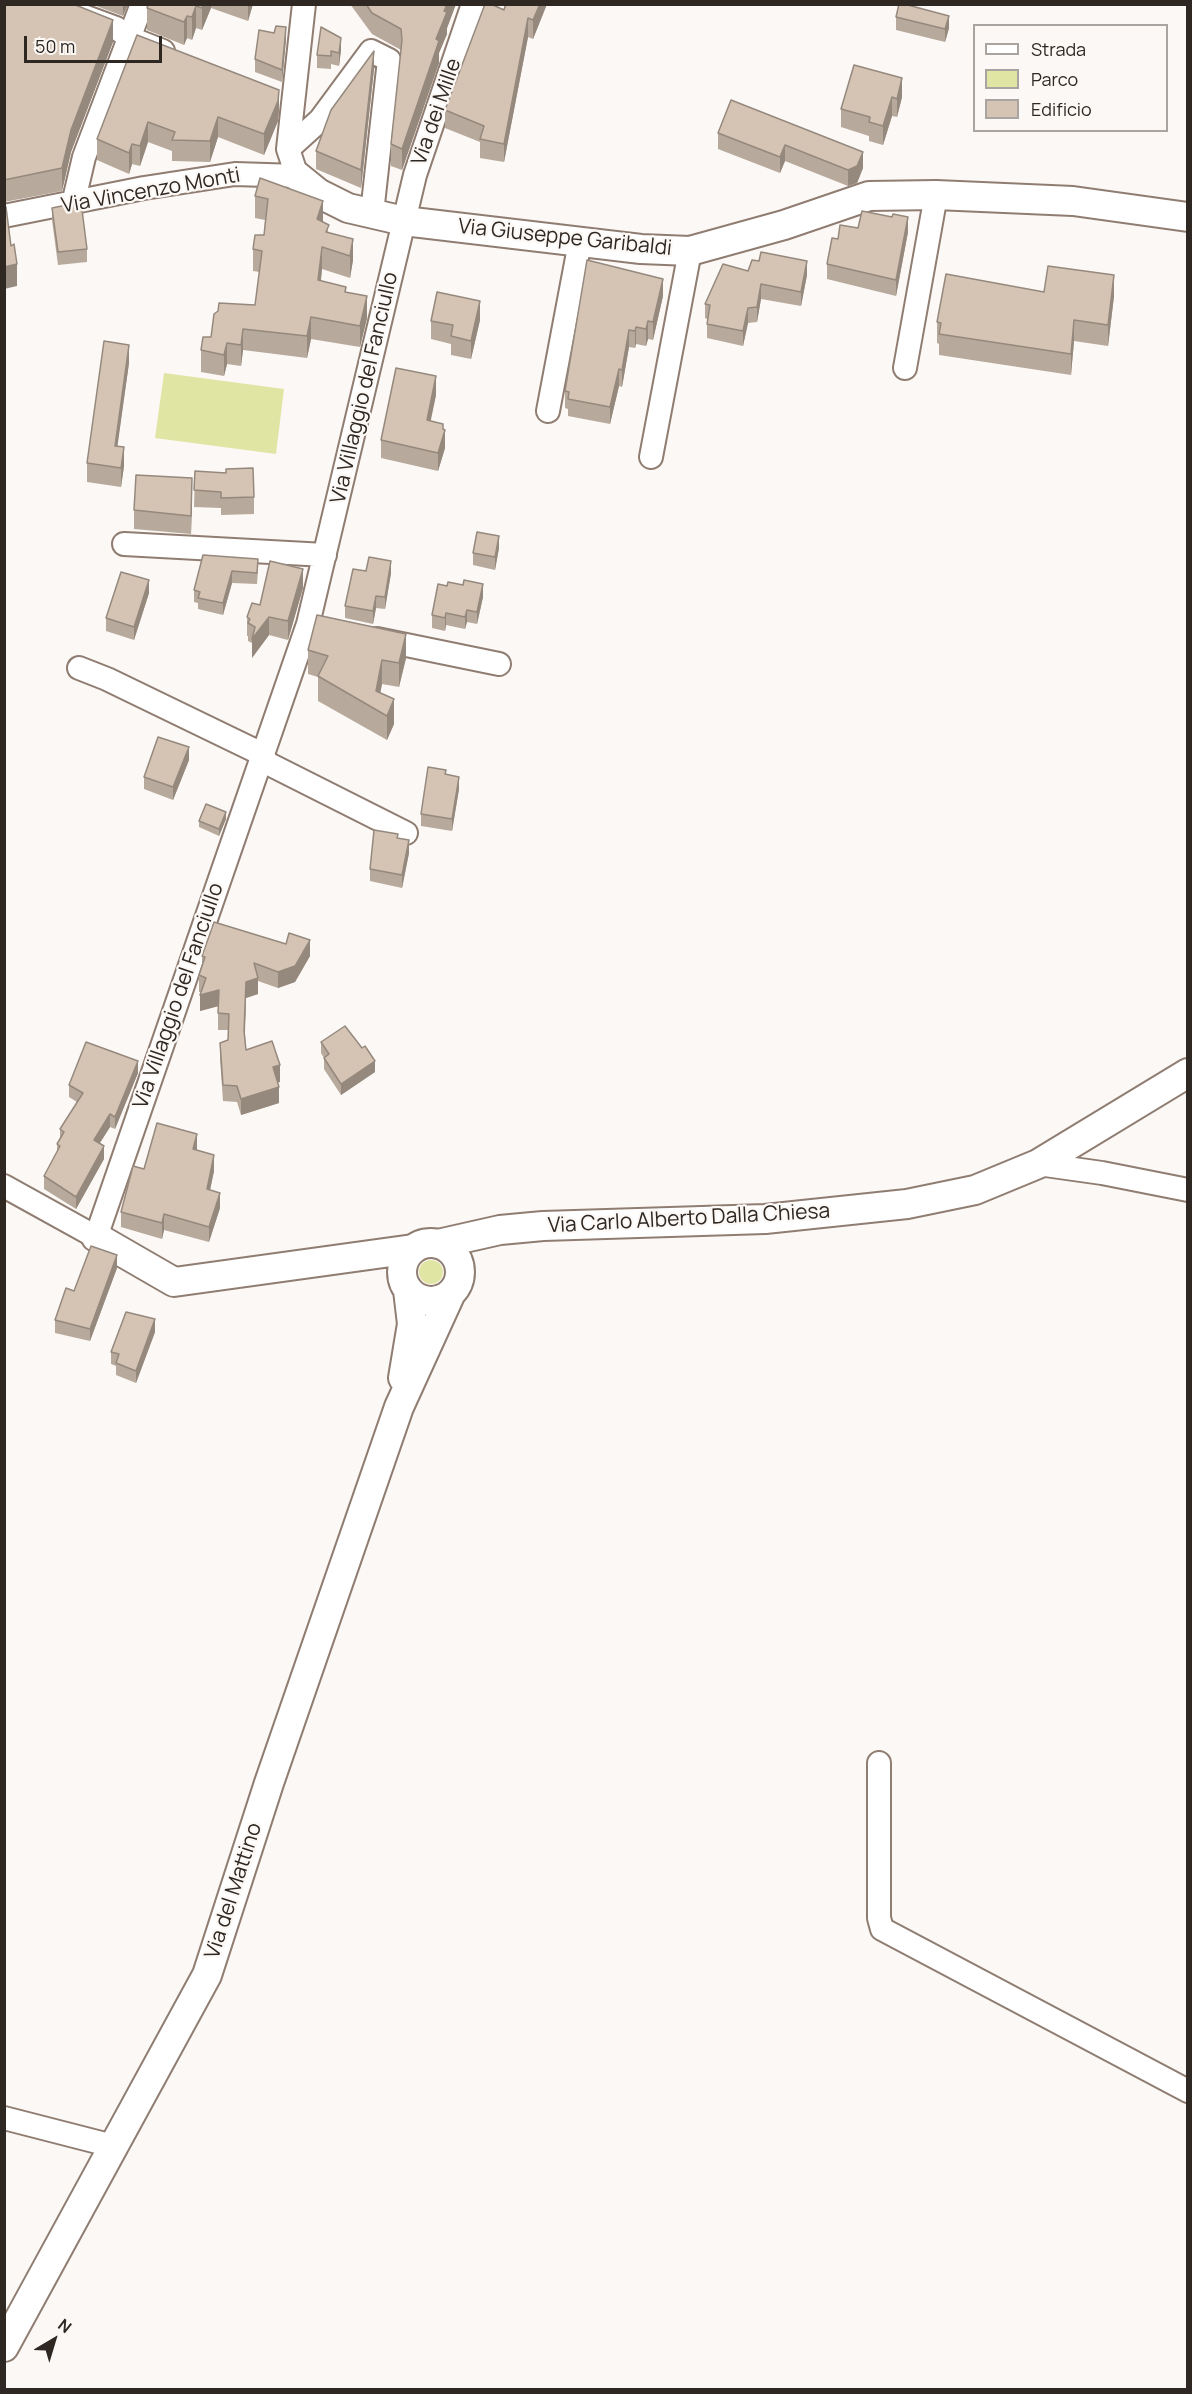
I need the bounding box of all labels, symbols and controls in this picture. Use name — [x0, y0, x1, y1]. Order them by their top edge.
scale bar — [27, 24, 165, 62]
legend — [973, 24, 1168, 132]
text: 50 m — [35, 34, 75, 58]
text: Strada — [1031, 37, 1086, 61]
street label: Via dei Mille — [407, 55, 467, 169]
text: Parco — [1031, 67, 1078, 91]
text: Edificio — [1031, 97, 1092, 121]
street label: Via Vincenzo Monti — [60, 163, 242, 219]
street label: Via Giuseppe Garibaldi — [457, 214, 673, 262]
street label: Via Villaggio del Fanciullo — [326, 270, 404, 506]
street label: Via Villaggio del Fanciullo — [129, 880, 229, 1112]
street label: Via Carlo Alberto Dalla Chiesa — [547, 1199, 831, 1239]
street label: Via del Mattino — [200, 1820, 268, 1962]
north arrow — [24, 2310, 84, 2370]
text: N — [54, 2314, 76, 2338]

